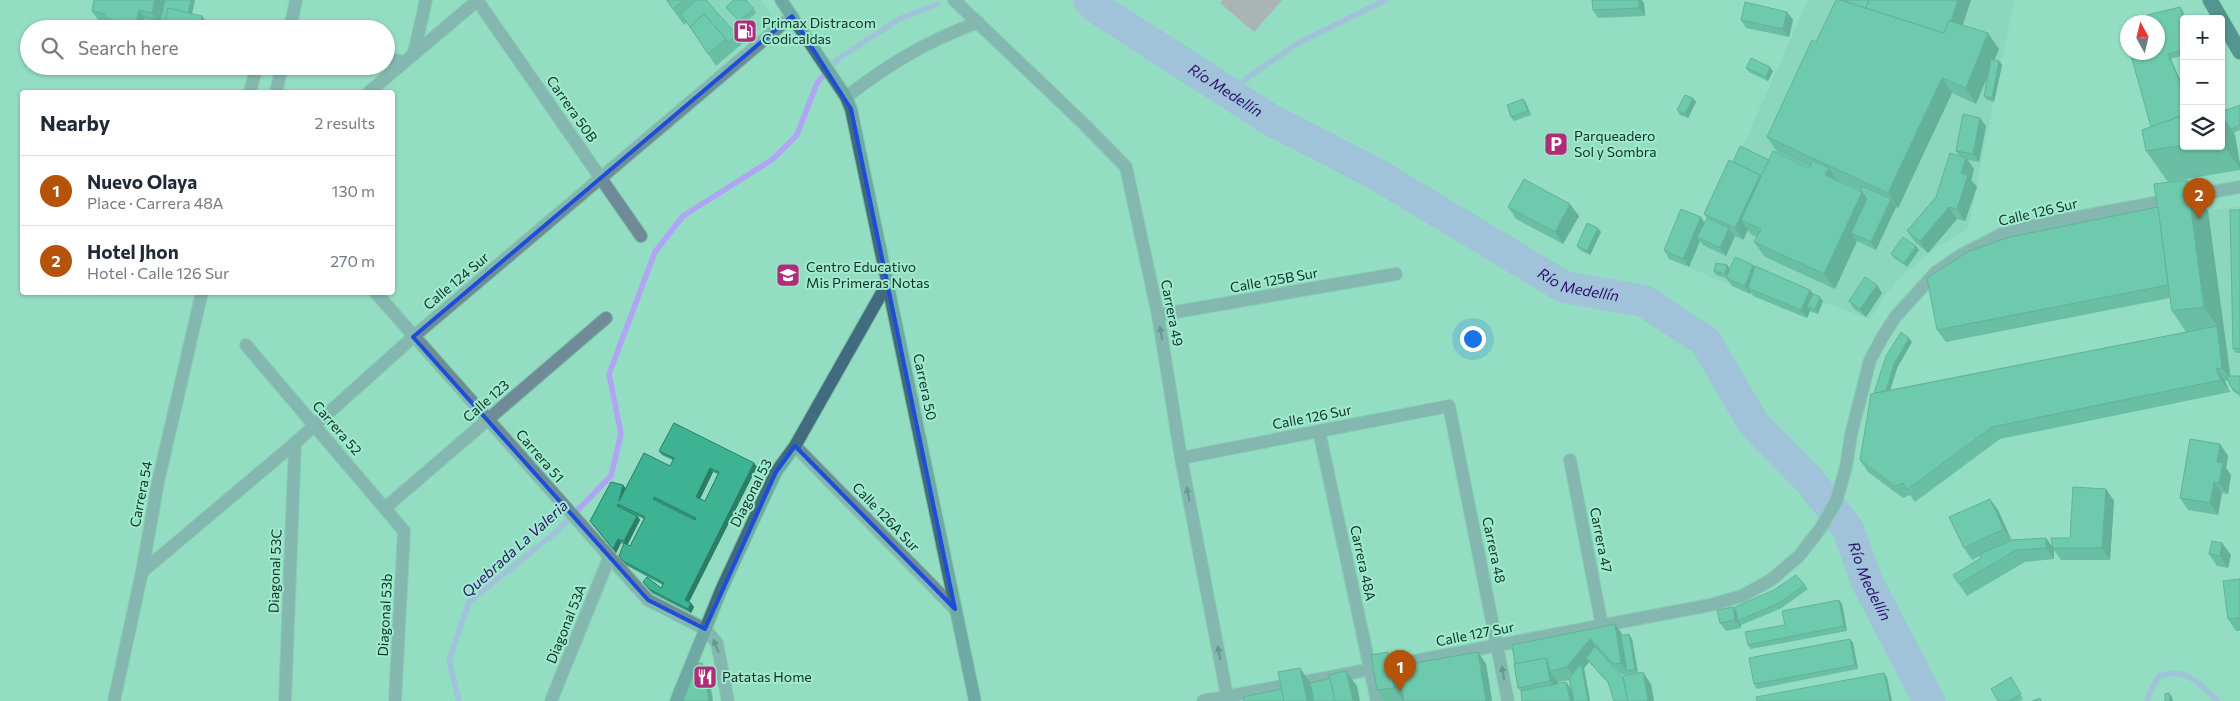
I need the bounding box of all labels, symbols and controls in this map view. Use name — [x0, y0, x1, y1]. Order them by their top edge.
place label: Primax Distracom Codicaldas — [762, 14, 876, 47]
north arrow — [2120, 15, 2165, 60]
map controls — [2180, 15, 2225, 150]
button: + — [2180, 15, 2225, 60]
fuel station icon: Primax Distracom Codicaldas — [732, 18, 758, 44]
search box — [20, 20, 395, 75]
icon: search — [38, 34, 66, 62]
text: Search here — [78, 36, 178, 59]
water label: Río Medellín — [1185, 59, 1266, 120]
button: − — [2180, 60, 2225, 105]
street label: Carrera 50B — [543, 72, 601, 145]
button: layers — [2180, 105, 2225, 150]
text: Nearby — [40, 110, 110, 135]
text: 2 results — [314, 113, 375, 132]
place label: Parqueadero Sol y Sombra — [1574, 127, 1657, 160]
parking icon: Parqueadero Sol y Sombra — [1543, 131, 1569, 157]
text: Nuevo Olaya — [87, 170, 197, 193]
pin: 2 — [2183, 178, 2215, 219]
text: 1 — [52, 181, 60, 200]
text: 130 m — [332, 181, 375, 200]
text: Place · Carrera 48A — [87, 193, 224, 212]
street label: Calle 126 Sur — [1997, 194, 2079, 229]
text: Hotel Jhon — [87, 240, 179, 263]
street label: Calle 124 Sur — [419, 248, 492, 313]
text: 2 — [51, 251, 61, 270]
text: 270 m — [330, 251, 375, 270]
place label: Centro Educativo Mis Primeras Notas — [806, 258, 930, 291]
school or university icon: Centro Educativo Mis Primeras Notas — [775, 262, 801, 288]
text: Hotel · Calle 126 Sur — [87, 263, 229, 282]
street label: Calle 125B Sur — [1228, 263, 1320, 296]
water label: Río Medellín — [1535, 263, 1621, 304]
street label: Carrera 49 — [1158, 278, 1187, 348]
one-way arrow — [1156, 325, 1164, 341]
your location — [1460, 326, 1486, 352]
street label: Carrera 50 — [910, 352, 941, 422]
street label: Calle 123 — [459, 376, 512, 425]
street label: Carrera 52 — [309, 397, 366, 459]
street label: Calle 126 Sur — [1271, 400, 1353, 433]
street label: Carrera 51 — [513, 426, 568, 486]
street label: Diagonal 53 — [726, 456, 775, 530]
street label: Carrera 54 — [126, 459, 155, 528]
street label: Calle 126A Sur — [849, 478, 924, 555]
one-way arrow — [1184, 486, 1192, 501]
water label: Quebrada La Valeria — [458, 496, 571, 601]
street label: Carrera 47 — [1587, 506, 1616, 574]
street label: Carrera 48 — [1479, 515, 1510, 585]
street label: Carrera 48A — [1347, 524, 1380, 603]
street label: Diagonal 53C — [265, 529, 284, 613]
water label: Río Medellín — [1845, 539, 1896, 623]
street label: Diagonal 53b — [374, 573, 395, 657]
street label: Diagonal 53A — [542, 581, 589, 666]
street label: Calle 127 Sur — [1434, 618, 1516, 649]
one-way arrow — [712, 638, 720, 653]
one-way arrow — [1214, 645, 1222, 661]
pin: 1 — [1384, 650, 1416, 691]
restaurant icon: Patatas Home — [692, 664, 718, 690]
one-way arrow — [1499, 666, 1507, 681]
place label: Patatas Home — [722, 668, 812, 685]

